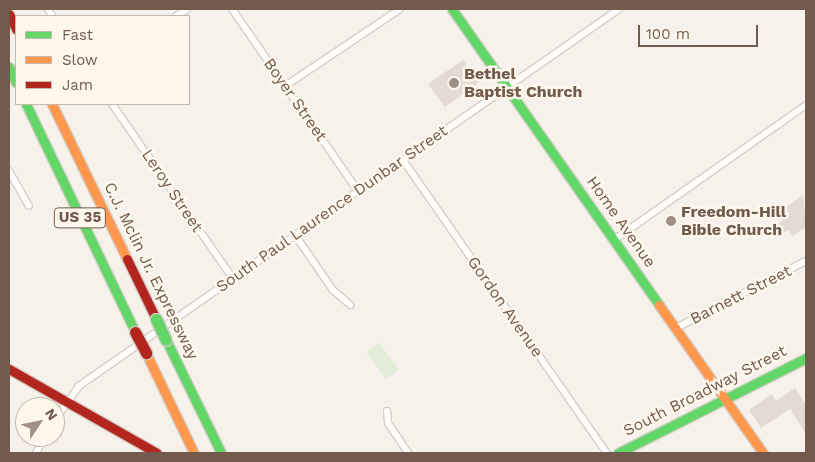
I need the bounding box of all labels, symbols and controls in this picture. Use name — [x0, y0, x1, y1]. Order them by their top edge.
legend — [15, 15, 190, 105]
scale bar — [640, 15, 760, 47]
text: 100 m — [646, 25, 690, 43]
text: Fast — [62, 26, 93, 44]
text: Slow — [62, 51, 98, 69]
street label: Boyer Street — [259, 55, 331, 145]
place label: Bethel Baptist Church — [464, 64, 582, 102]
text: Jam — [62, 76, 93, 94]
marker: Bethel Baptist Church — [448, 77, 460, 89]
street label: South Paul Laurence Dunbar Street — [212, 121, 452, 297]
street label: Leroy Street — [137, 146, 207, 236]
street label: Home Avenue — [582, 172, 660, 272]
street label: C.J. Mclin Jr. Expressway — [100, 179, 202, 363]
place label: Freedom-Hill Bible Church — [681, 202, 786, 240]
road number: US 35 — [54, 206, 106, 230]
marker: Freedom-Hill Bible Church — [665, 215, 677, 227]
street label: Gordon Avenue — [463, 253, 547, 361]
street label: Barnett Street — [687, 261, 795, 329]
street label: South Broadway Street — [620, 341, 790, 441]
north arrow — [15, 397, 65, 447]
text: N — [42, 405, 61, 423]

